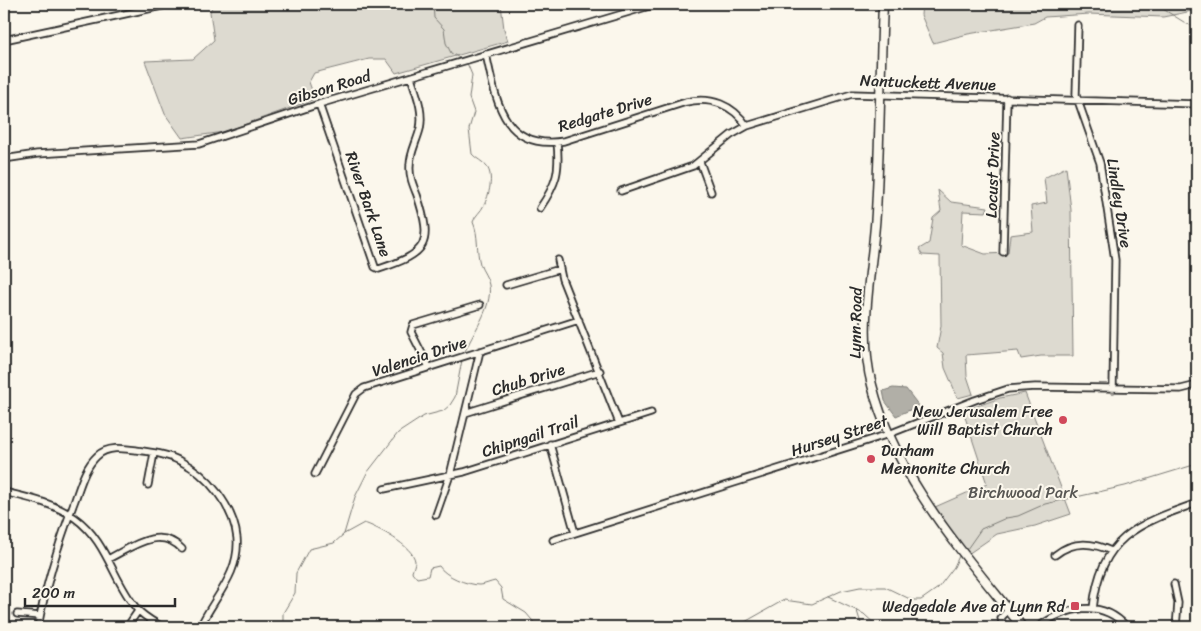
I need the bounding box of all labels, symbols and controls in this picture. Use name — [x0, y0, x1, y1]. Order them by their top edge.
street label: Gibson Road — [284, 61, 376, 114]
street label: Nantuckett Avenue — [860, 66, 997, 99]
street label: Redgate Drive — [555, 84, 656, 141]
street label: Locust Drive — [977, 131, 1008, 219]
street label: River Bark Lane — [337, 147, 400, 261]
street label: Lindley Drive — [1098, 156, 1141, 250]
street label: Lynn Road — [840, 285, 871, 359]
street label: Valencia Drive — [368, 327, 471, 385]
street label: Chub Drive — [488, 355, 569, 404]
place label: New Jerusalem Free Will Baptist Church — [913, 397, 1053, 444]
street label: Hursey Street — [787, 406, 892, 465]
street label: Chipngail Trail — [478, 407, 583, 466]
marker: New Jerusalem Free Will Baptist Church — [1057, 414, 1069, 426]
place label: Durham Mennonite Church — [881, 436, 1010, 483]
marker: Durham Mennonite Church — [865, 453, 877, 465]
park label: Birchwood Park — [968, 478, 1078, 507]
scale bar — [25, 576, 175, 608]
text: 200 m — [32, 580, 76, 606]
place label: Wedgedale Ave at Lynn Rd — [882, 592, 1067, 621]
marker: Wedgedale Ave at Lynn Rd — [1069, 600, 1081, 612]

